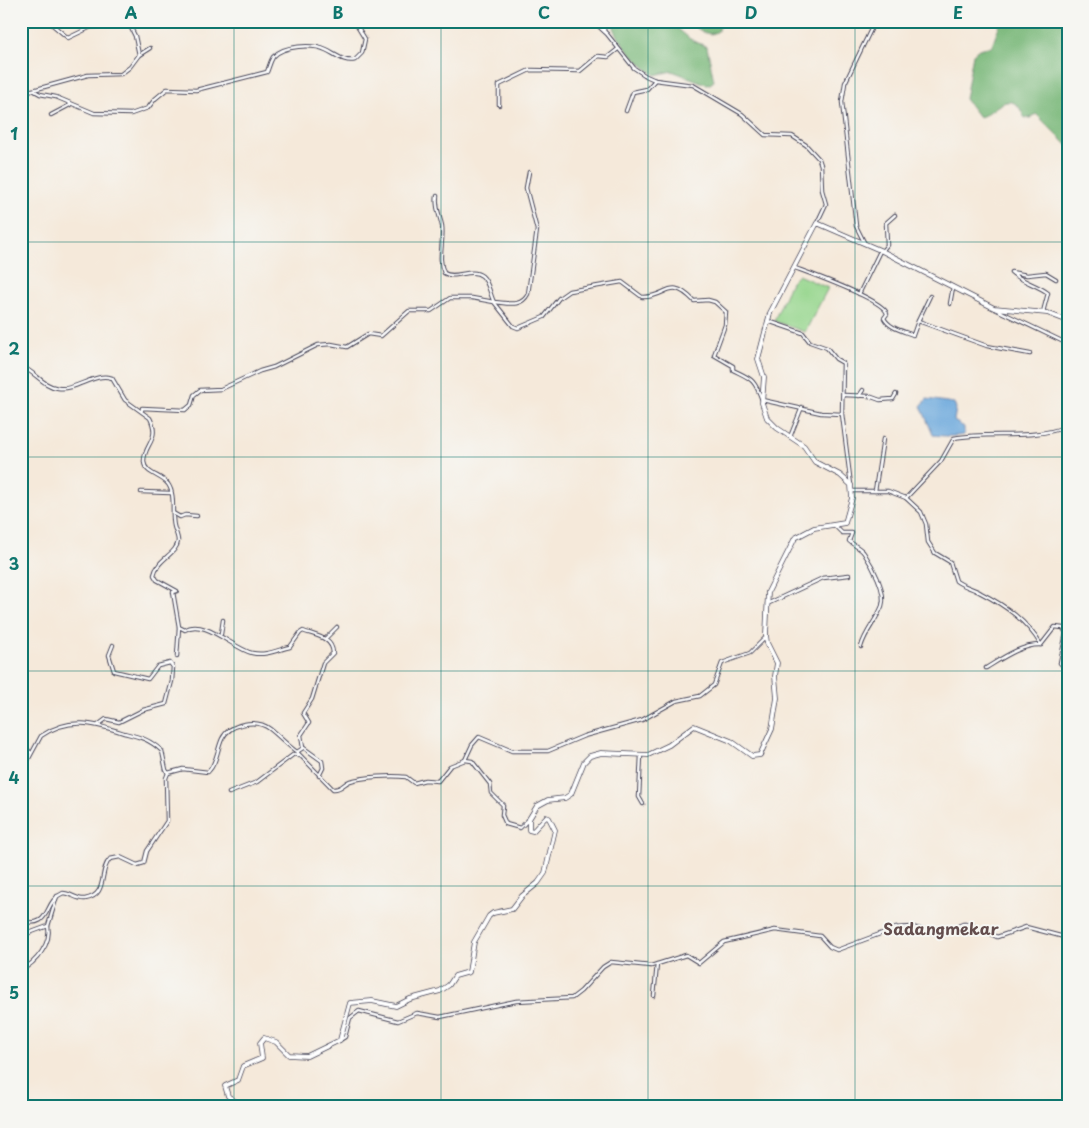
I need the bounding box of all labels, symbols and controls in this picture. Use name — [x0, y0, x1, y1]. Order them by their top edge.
text: A — [125, 0, 138, 24]
text: B — [333, 0, 344, 24]
text: C — [538, 0, 550, 24]
text: D — [745, 0, 757, 24]
text: E — [953, 0, 963, 24]
text: 1 — [10, 121, 18, 145]
text: 2 — [8, 336, 20, 360]
text: 3 — [9, 551, 19, 575]
text: 4 — [9, 765, 20, 789]
district label: Sadangmekar — [883, 916, 999, 940]
text: 5 — [9, 980, 19, 1004]

